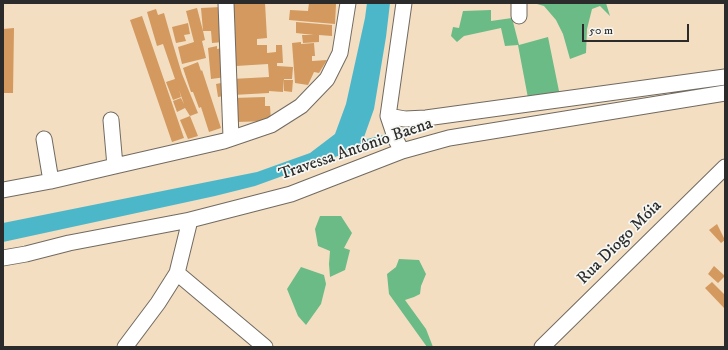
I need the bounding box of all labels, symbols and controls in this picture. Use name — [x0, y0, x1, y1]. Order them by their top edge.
scale bar — [584, 16, 691, 42]
text: 50 m — [589, 23, 613, 38]
street label: Travessa Antônio Baena — [277, 114, 435, 186]
street label: Rua Diogo Móia — [574, 197, 666, 289]

